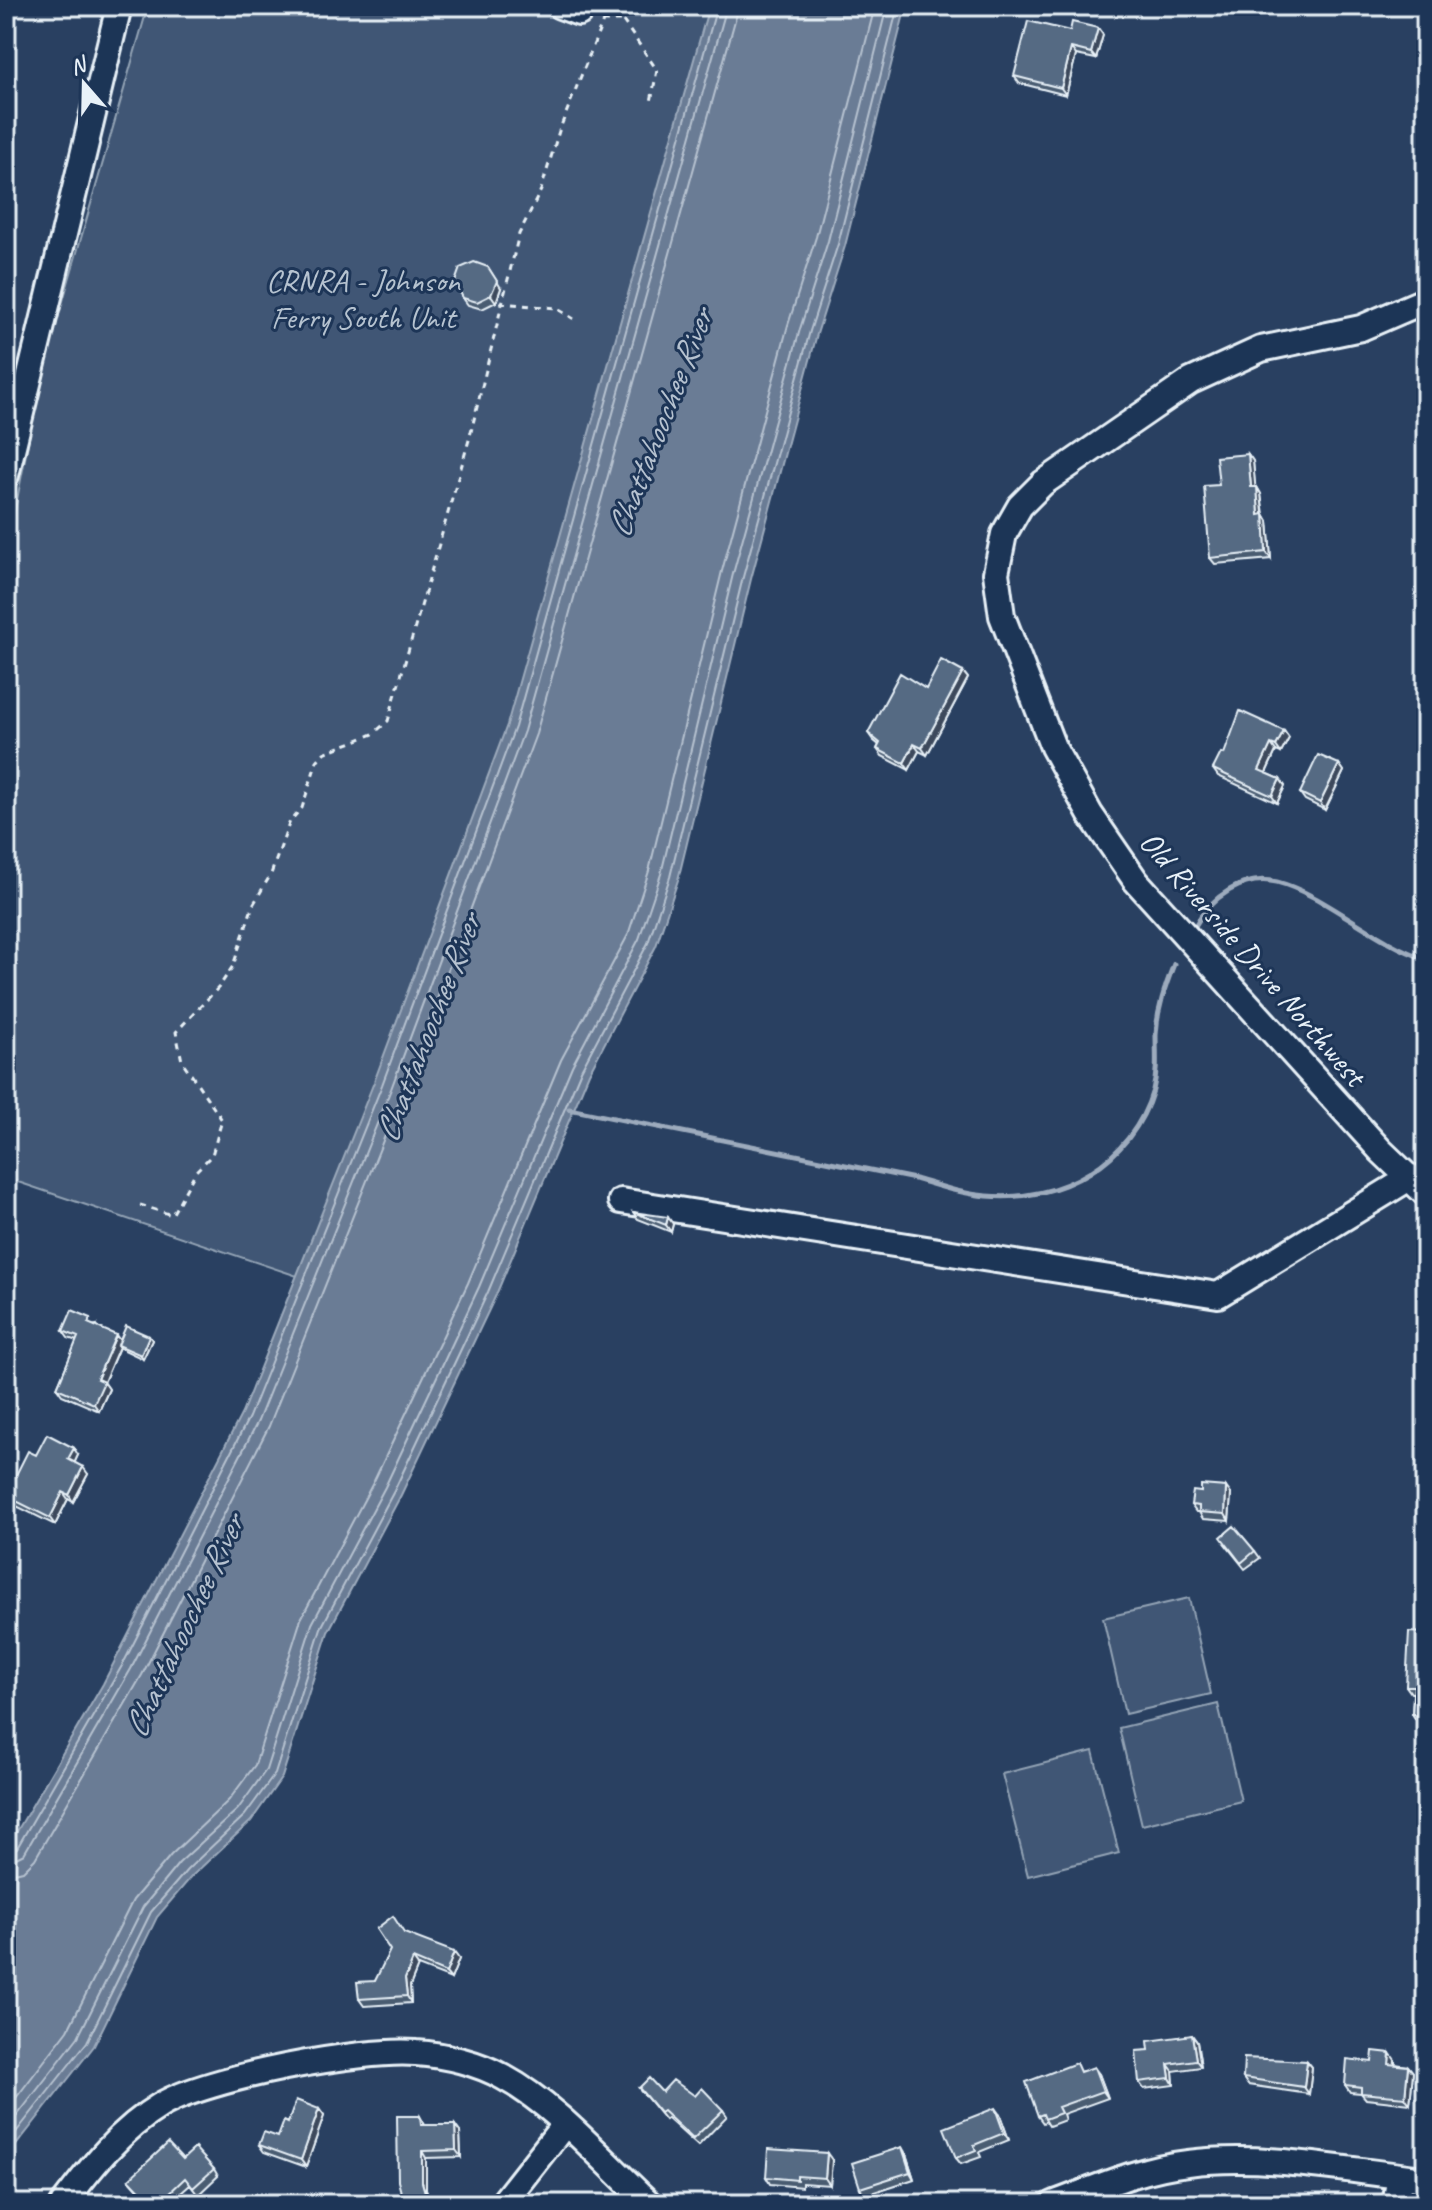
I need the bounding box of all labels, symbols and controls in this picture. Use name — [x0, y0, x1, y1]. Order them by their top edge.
north arrow — [44, 44, 124, 124]
text: N — [66, 50, 92, 82]
park label: CRNRA - Johnson Ferry South Unit — [266, 260, 462, 338]
water label: Chattahoochee River — [596, 299, 724, 543]
street label: Old Riverside Drive Northwest — [1131, 822, 1377, 1097]
water label: Chattahoochee River — [364, 904, 492, 1148]
water label: Chattahoochee River — [113, 1504, 256, 1744]

